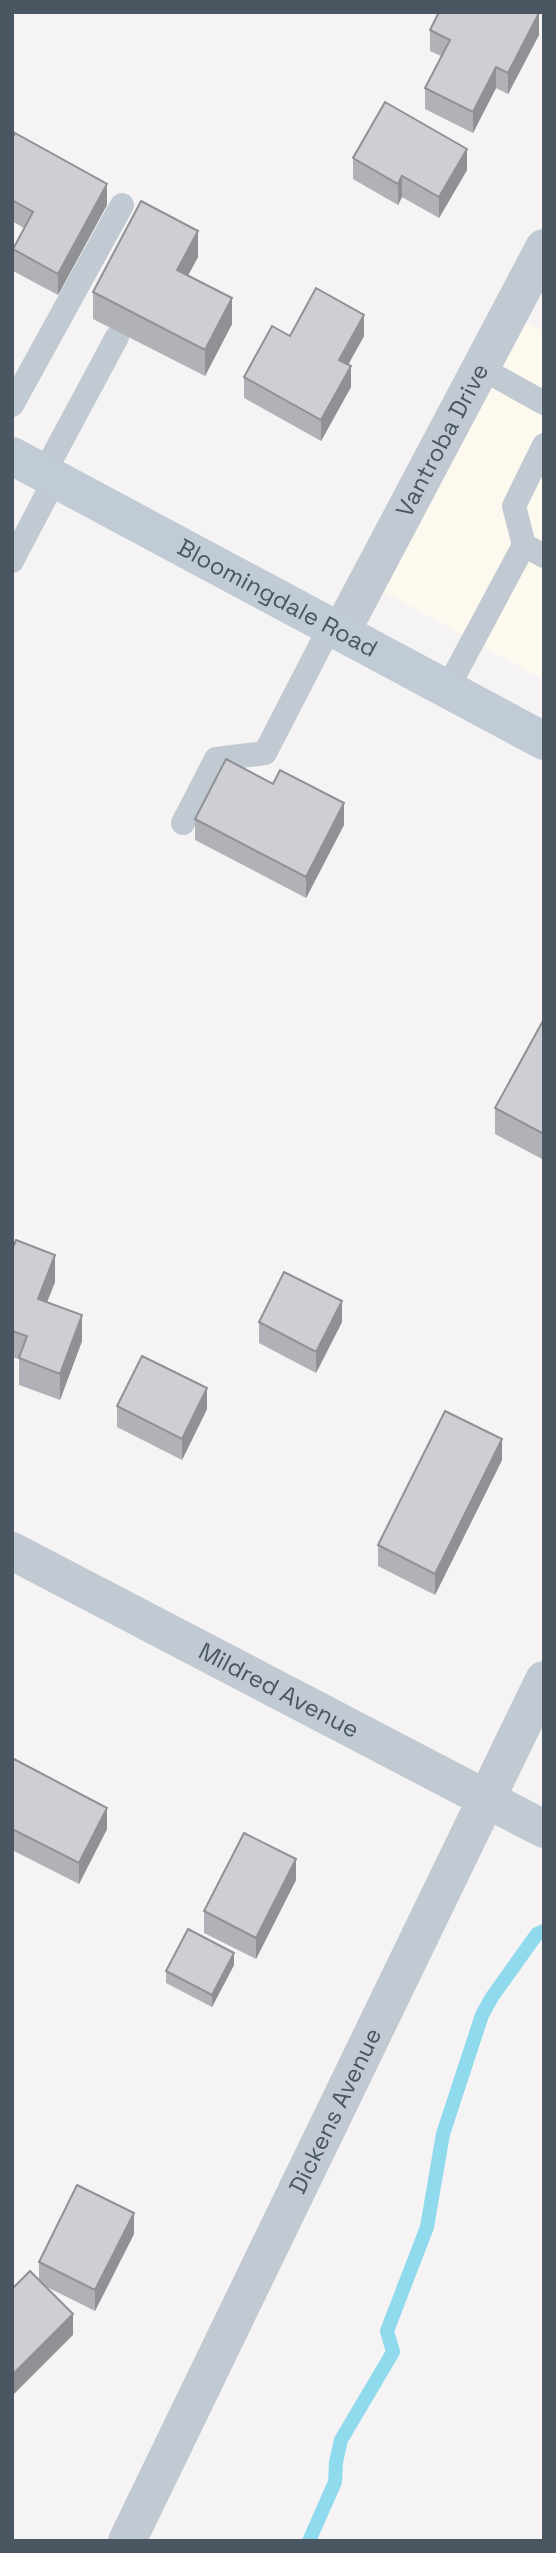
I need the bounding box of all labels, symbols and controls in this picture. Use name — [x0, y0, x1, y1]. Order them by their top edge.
street label: Vantroba Drive — [389, 358, 495, 522]
street label: Bloomingdale Road — [172, 531, 383, 664]
street label: Mildred Avenue — [193, 1635, 365, 1745]
street label: Dickens Avenue — [282, 2022, 388, 2199]

